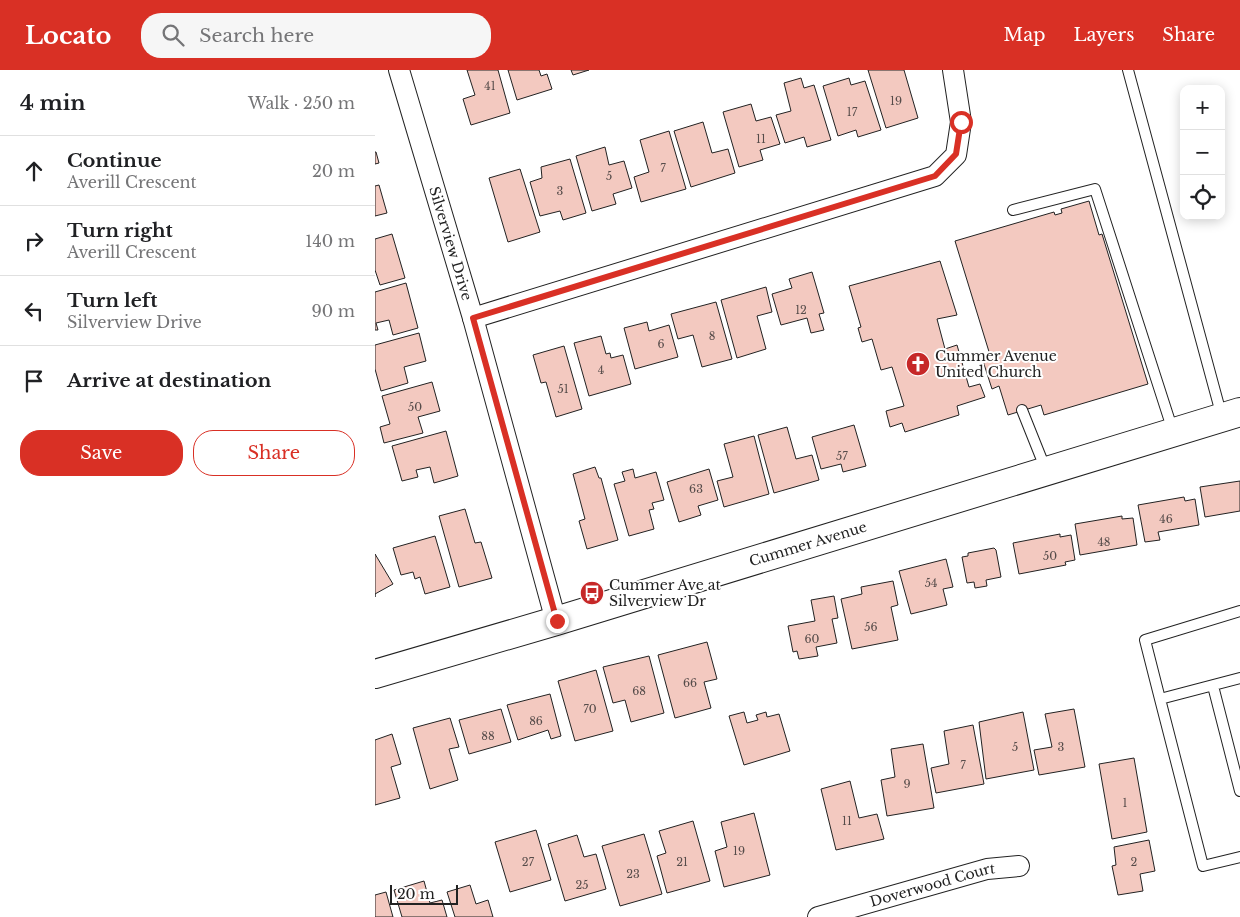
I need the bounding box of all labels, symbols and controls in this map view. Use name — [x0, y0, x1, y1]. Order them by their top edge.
search box — [141, 13, 491, 58]
text: Locato — [25, 21, 111, 50]
icon: search — [159, 21, 187, 49]
text: Search here — [199, 24, 314, 47]
text: Map — [1004, 24, 1045, 46]
text: Layers — [1073, 24, 1134, 46]
text: Share — [1162, 24, 1215, 46]
house number: 41 — [484, 79, 496, 93]
map controls — [1180, 85, 1225, 220]
button: + — [1180, 85, 1225, 130]
text: 4 min — [20, 90, 86, 116]
text: Walk · 250 m — [248, 93, 355, 113]
house number: 19 — [890, 94, 902, 108]
house number: 17 — [847, 105, 858, 119]
route start — [950, 111, 973, 134]
button: − — [1180, 130, 1225, 175]
house number: 11 — [756, 132, 766, 146]
text: Continue — [67, 149, 162, 172]
icon: ahead — [20, 157, 48, 185]
text: 20 m — [312, 161, 355, 181]
house number: 7 — [660, 161, 666, 175]
house number: 5 — [606, 169, 612, 183]
text: Averill Crescent — [67, 172, 197, 192]
button: locate — [1180, 175, 1225, 220]
street label: Silverview Drive — [425, 184, 476, 303]
house number: 3 — [557, 184, 564, 198]
text: Turn right — [67, 219, 173, 242]
icon: right — [20, 227, 48, 255]
text: 140 m — [305, 231, 355, 251]
text: Averill Crescent — [67, 242, 197, 262]
text: Turn left — [67, 289, 158, 312]
icon: left — [20, 297, 48, 325]
text: 90 m — [312, 301, 355, 321]
house number: 12 — [795, 303, 807, 317]
text: Silverview Drive — [67, 312, 202, 332]
house number: 8 — [709, 329, 715, 343]
house number: 6 — [657, 337, 665, 351]
place label: Cummer Avenue United Church — [935, 347, 1057, 381]
church icon: Cummer Avenue United Church — [905, 351, 931, 377]
house number: 4 — [598, 363, 604, 377]
icon: arrive — [20, 367, 48, 395]
text: Arrive at destination — [67, 369, 271, 392]
house number: 51 — [557, 382, 569, 396]
house number: 50 — [408, 400, 422, 414]
button: Save — [20, 430, 183, 476]
button: Share — [193, 430, 355, 476]
house number: 57 — [836, 449, 848, 463]
house number: 63 — [689, 482, 703, 496]
house number: 46 — [1159, 512, 1173, 526]
street label: Cummer Avenue — [747, 518, 869, 570]
house number: 48 — [1097, 535, 1111, 549]
house number: 50 — [1043, 549, 1057, 563]
place label: Cummer Ave at Silverview Dr — [609, 576, 721, 610]
house number: 54 — [925, 576, 937, 590]
bus stop icon: Cummer Ave at Silverview Dr — [579, 580, 605, 606]
route end — [546, 610, 569, 633]
house number: 56 — [864, 620, 878, 634]
house number: 60 — [805, 632, 820, 646]
house number: 66 — [683, 676, 697, 690]
house number: 68 — [632, 684, 646, 698]
house number: 70 — [583, 702, 597, 716]
house number: 86 — [529, 714, 543, 728]
house number: 88 — [481, 729, 495, 743]
house number: 5 — [1012, 740, 1018, 754]
house number: 3 — [1058, 740, 1065, 754]
house number: 7 — [960, 758, 966, 772]
house number: 9 — [903, 777, 911, 791]
house number: 1 — [1123, 796, 1128, 810]
house number: 11 — [842, 814, 852, 828]
house number: 19 — [733, 844, 745, 858]
house number: 27 — [522, 855, 535, 869]
house number: 21 — [676, 855, 688, 869]
house number: 2 — [1131, 855, 1138, 869]
street label: Doverwood Court — [868, 859, 997, 911]
house number: 23 — [626, 867, 640, 881]
house number: 25 — [575, 878, 589, 892]
scale bar — [390, 882, 457, 905]
text: 20 m — [397, 885, 435, 903]

